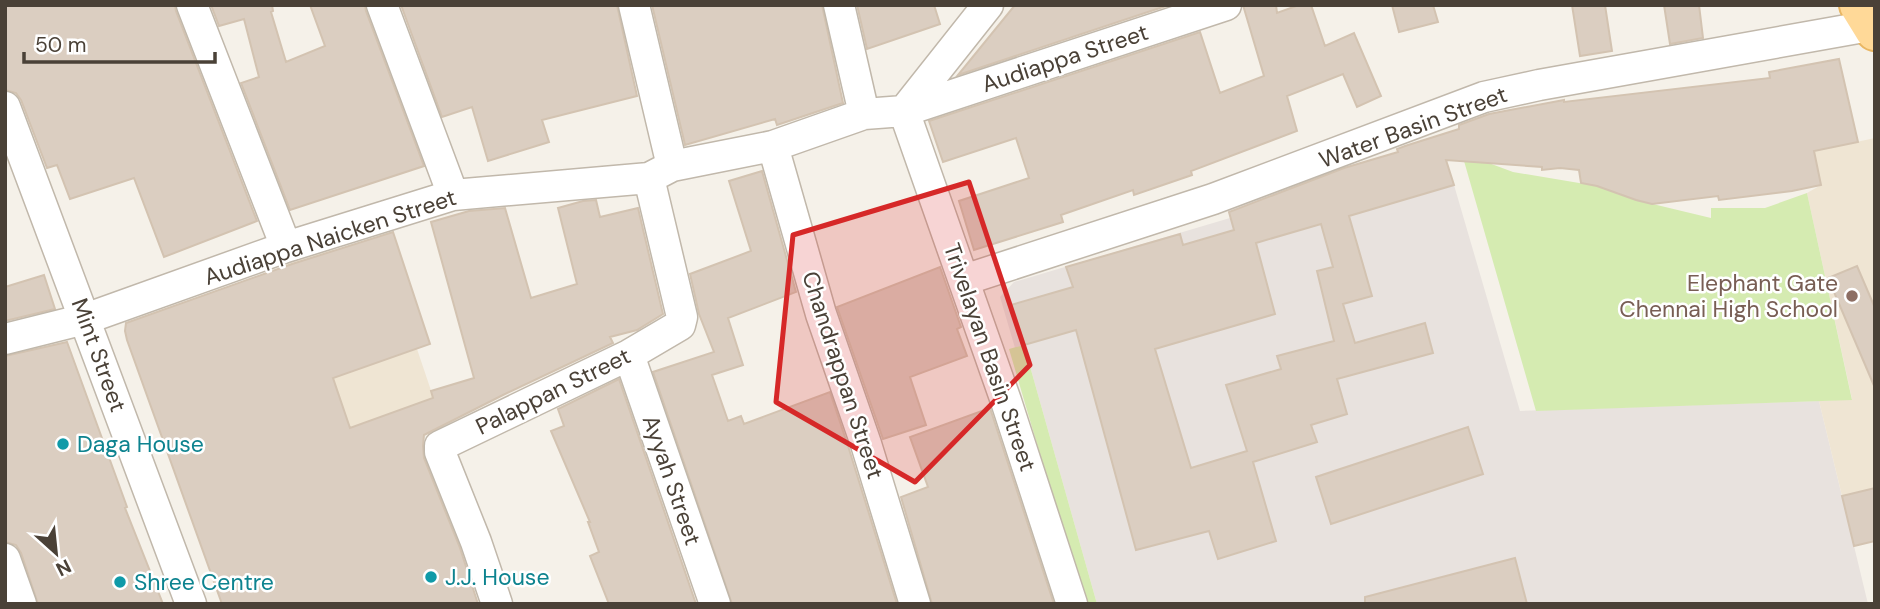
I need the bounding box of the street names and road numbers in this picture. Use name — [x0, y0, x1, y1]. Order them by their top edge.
street label: Audiappa Street — [978, 17, 1152, 99]
street label: Water Basin Street — [1315, 79, 1511, 175]
street label: Audiappa Naicken Street — [200, 182, 460, 292]
street label: Trivelayan Basin Street — [937, 239, 1043, 475]
street label: Chandrappan Street — [795, 267, 891, 483]
street label: Mint Street — [65, 294, 133, 416]
street label: Palappan Street — [471, 341, 635, 441]
street label: Ayyah Street — [636, 411, 708, 549]

